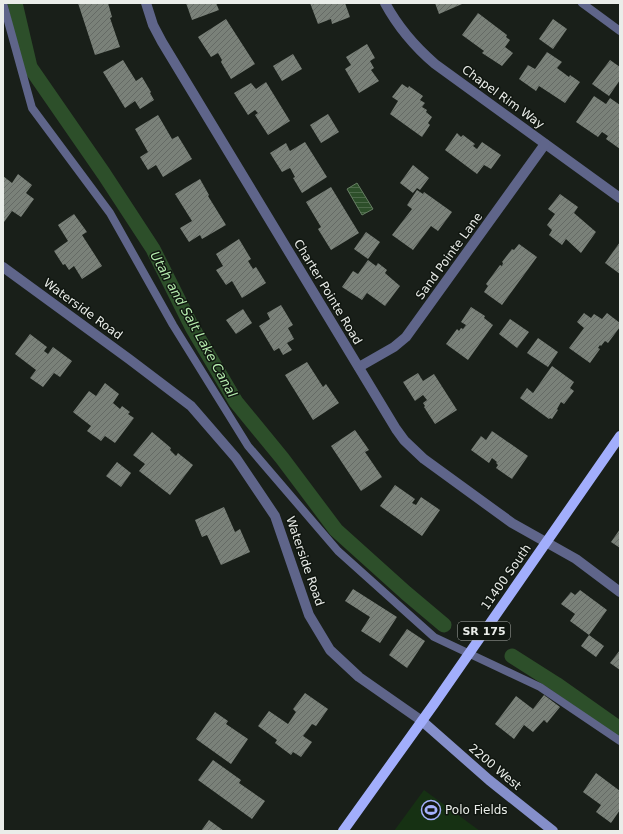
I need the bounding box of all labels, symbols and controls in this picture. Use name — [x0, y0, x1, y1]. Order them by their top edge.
street label: Chapel Rim Way — [459, 62, 547, 132]
street label: Sand Pointe Lane — [413, 210, 485, 302]
street label: Charter Pointe Road — [291, 237, 365, 347]
water label: Utah and Salt Lake Canal — [147, 249, 240, 400]
street label: Waterside Road — [41, 276, 125, 342]
street label: Waterside Road — [283, 514, 327, 608]
street label: 11400 South — [478, 541, 534, 613]
road number: SR 175 — [458, 622, 510, 640]
street label: 2200 West — [466, 741, 524, 793]
sports icon: Polo Fields — [420, 799, 442, 821]
place label: Polo Fields — [445, 803, 508, 817]

